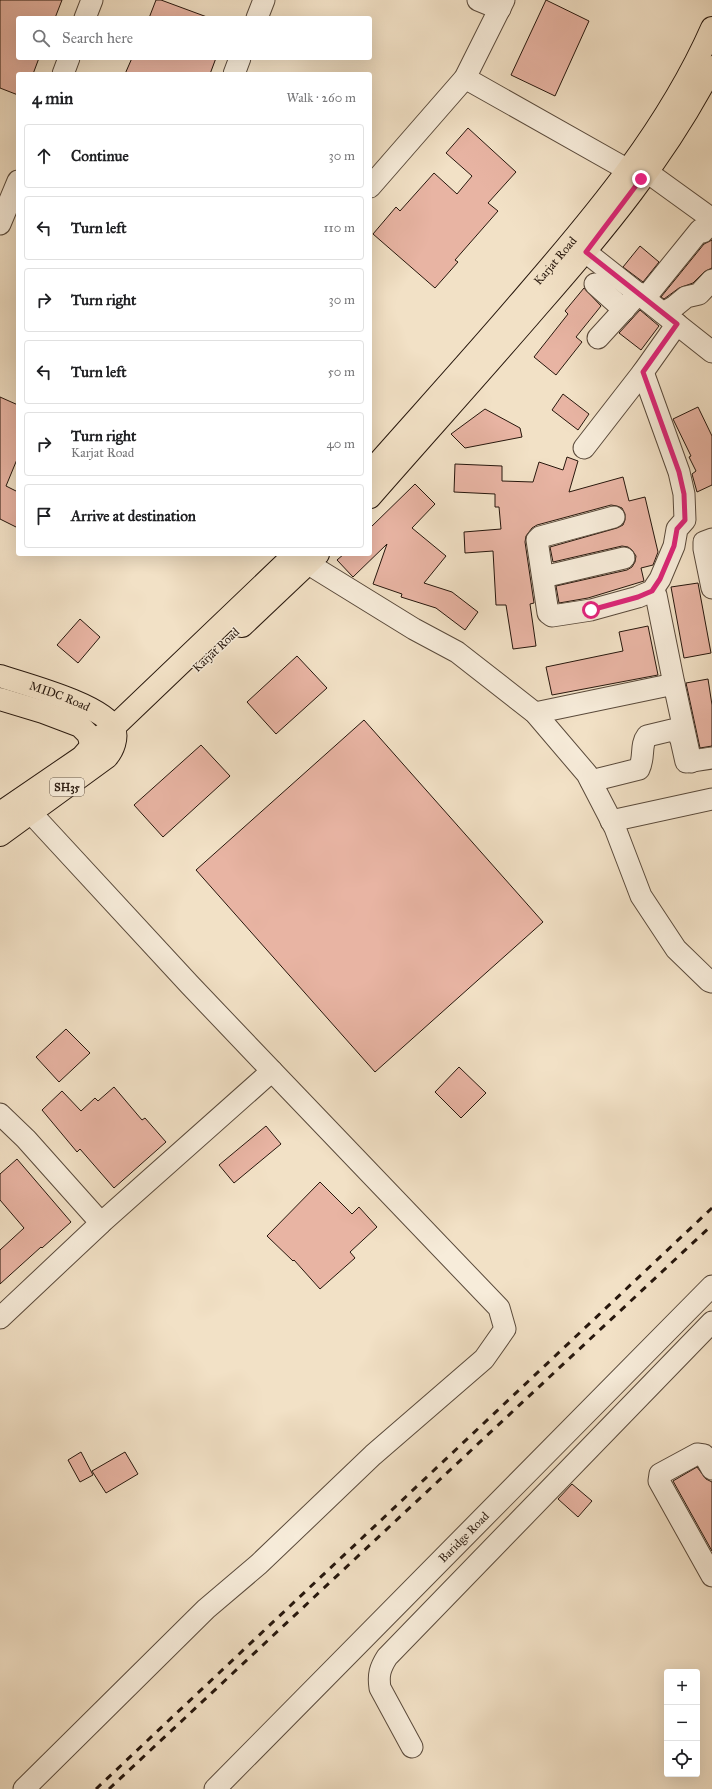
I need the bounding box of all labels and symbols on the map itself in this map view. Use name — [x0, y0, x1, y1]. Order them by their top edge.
route end — [632, 170, 650, 188]
street label: Karjat Road — [531, 234, 580, 288]
route start — [582, 601, 600, 619]
street label: Karjat Road — [190, 625, 242, 675]
street label: MIDC Road — [28, 679, 92, 714]
road number: SH35 — [50, 778, 84, 796]
street label: Baridge Road — [436, 1509, 492, 1565]

